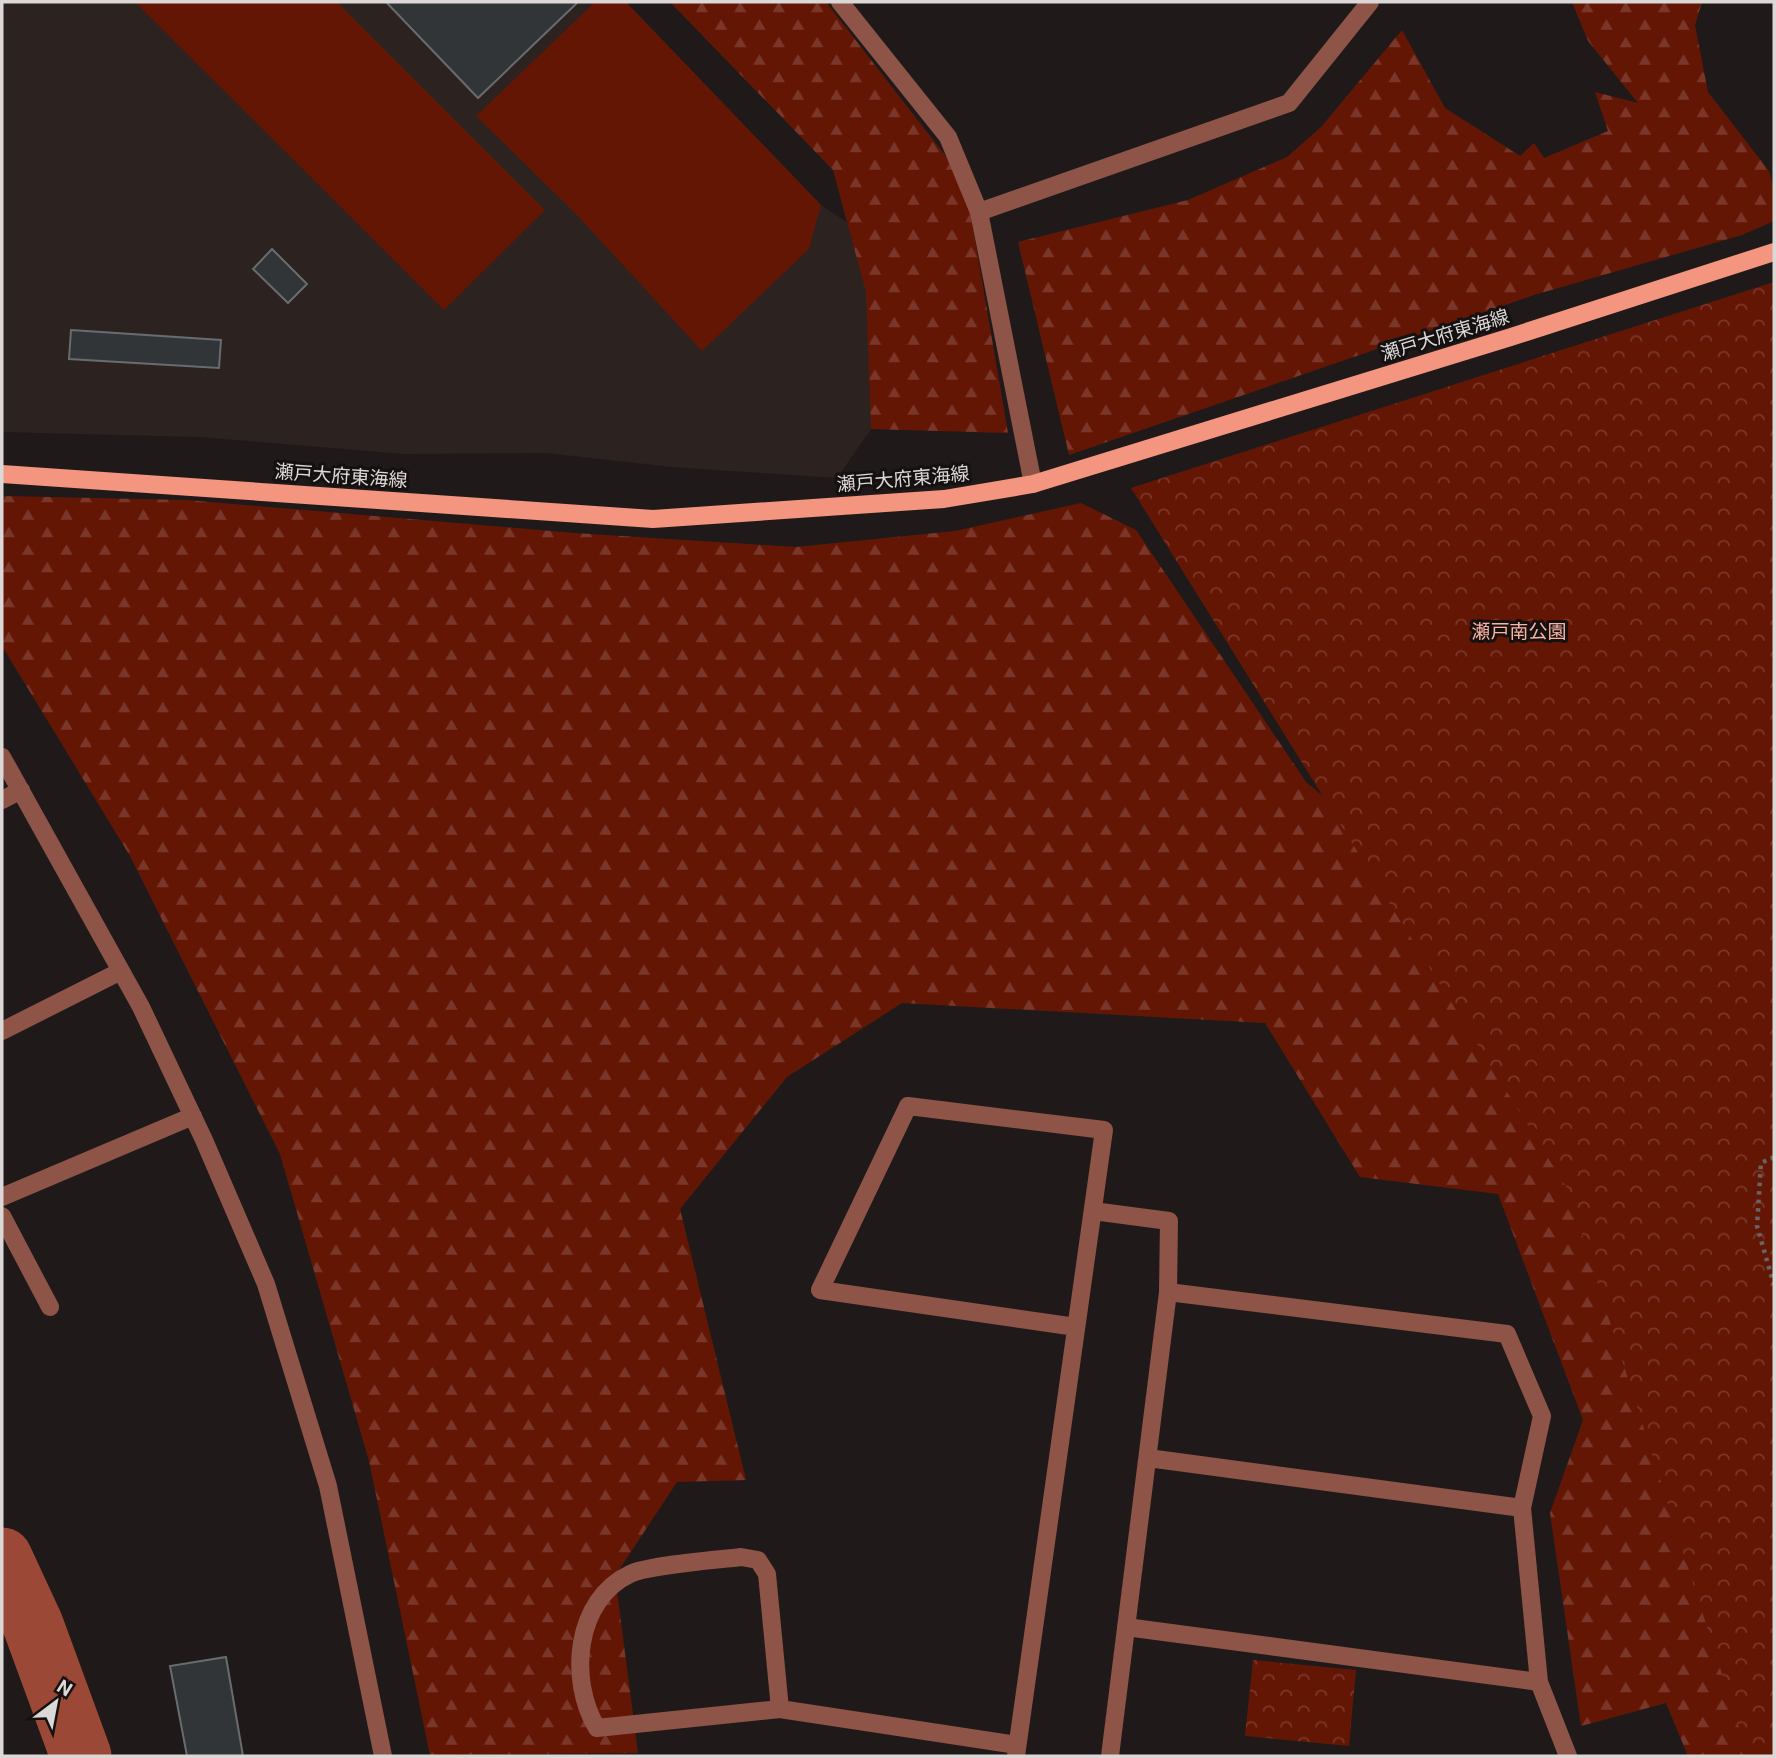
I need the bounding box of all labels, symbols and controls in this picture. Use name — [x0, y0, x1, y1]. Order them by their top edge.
street label: 瀬戸大府東海線 — [1378, 305, 1512, 365]
street label: 瀬戸大府東海線 — [274, 460, 408, 492]
street label: 瀬戸大府東海線 — [836, 462, 970, 496]
park label: 瀬戸南公園 — [1471, 620, 1567, 643]
north arrow — [21, 1667, 91, 1737]
text: N — [53, 1675, 77, 1701]

